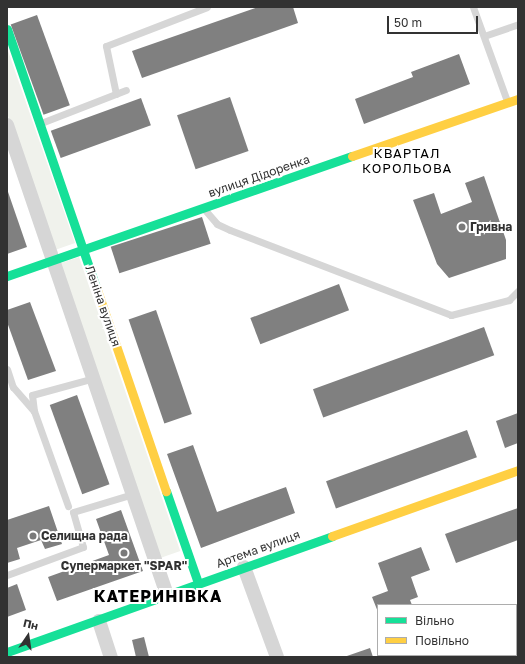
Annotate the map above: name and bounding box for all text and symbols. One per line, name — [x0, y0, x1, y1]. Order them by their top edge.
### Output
scale bar — [389, 8, 480, 34]
text: 50 m — [394, 15, 422, 30]
district label: КВАРТАЛ КОРОЛЬОВА — [362, 146, 452, 177]
street label: вулиця Дідоренка — [206, 152, 312, 200]
place label: Гривна — [470, 220, 512, 234]
marker: Гривна — [457, 222, 467, 232]
street label: Леніна вулиця — [82, 264, 124, 348]
street label: Артема вулиця — [214, 527, 302, 571]
place label: Селищна рада — [41, 529, 128, 543]
marker: Селищна рада — [28, 531, 38, 541]
marker: Супермаркет "SPAR" — [119, 548, 129, 558]
place label: Супермаркет "SPAR" — [61, 559, 187, 573]
district label: КАТЕРИНІВКА — [94, 586, 222, 606]
legend — [377, 604, 517, 656]
text: Вільно — [415, 613, 454, 628]
north arrow — [8, 616, 48, 656]
text: Пн — [22, 616, 40, 632]
text: Повільно — [415, 633, 469, 648]

